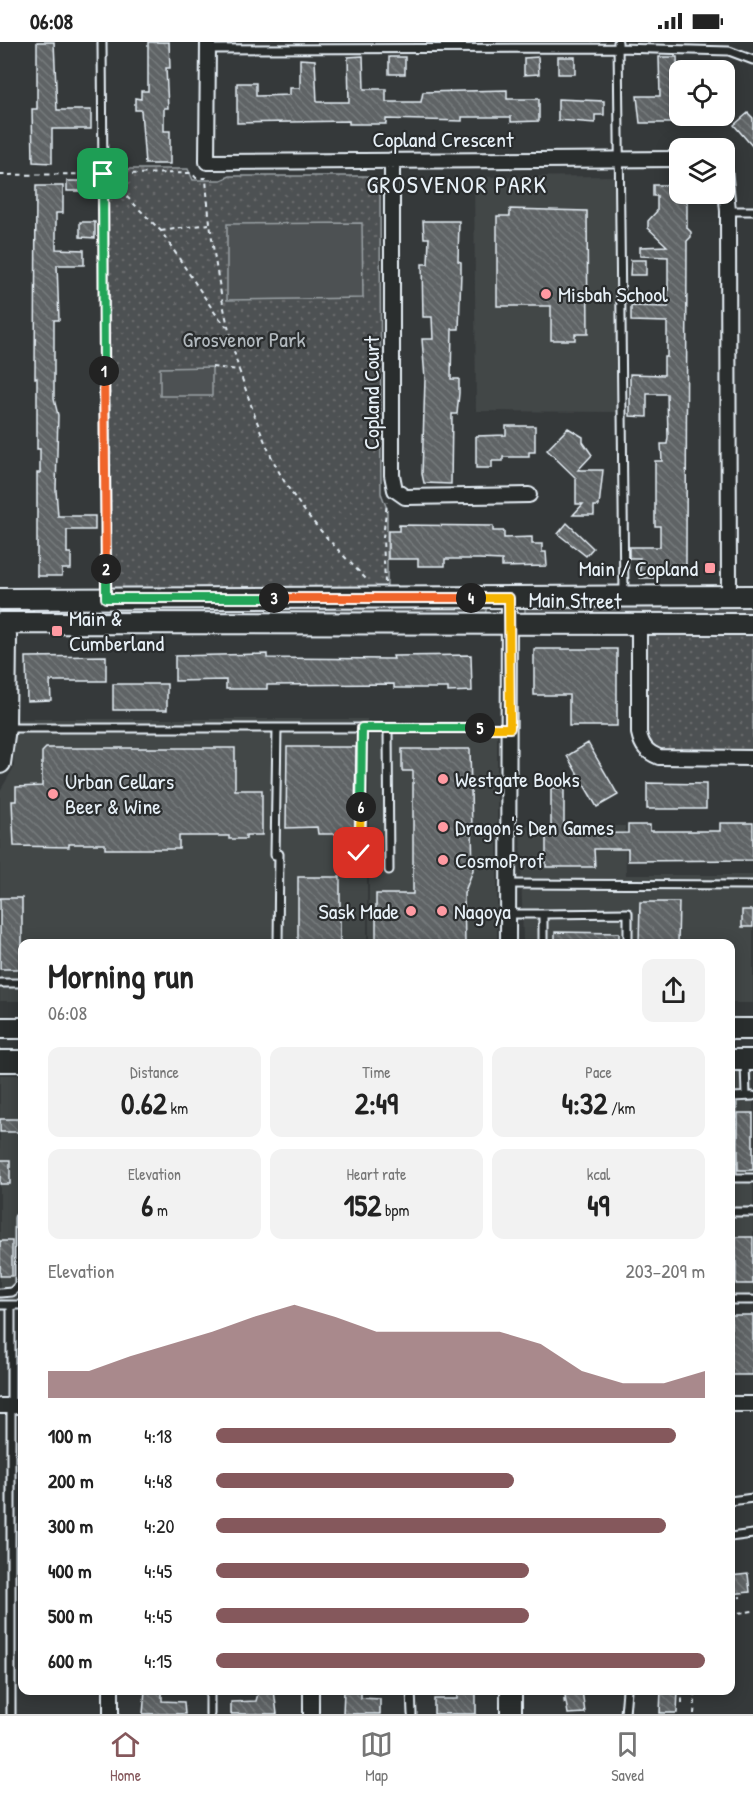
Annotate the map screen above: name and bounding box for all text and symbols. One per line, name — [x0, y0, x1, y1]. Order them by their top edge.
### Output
text: 06:08 — [30, 6, 73, 36]
map controls — [669, 60, 735, 204]
button: locate — [669, 60, 735, 126]
street label: Copland Crescent — [373, 124, 514, 154]
button: layers — [669, 138, 735, 204]
pin — [77, 148, 128, 199]
icon: arrive — [86, 157, 119, 190]
district label: GROSVENOR PARK — [366, 168, 548, 200]
place label: Misbah School — [558, 279, 668, 309]
marker: Misbah School — [539, 287, 553, 301]
park label: Grosvenor Park — [182, 324, 306, 354]
street label: Copland Court — [356, 335, 386, 450]
pin: 1 — [89, 356, 119, 386]
text: 1 — [101, 360, 107, 382]
place label: Main / Copland — [579, 553, 698, 583]
pin: 2 — [91, 554, 121, 584]
text: 2 — [102, 558, 110, 580]
marker: Main / Copland — [703, 561, 717, 575]
pin: 3 — [259, 583, 289, 613]
pin: 4 — [456, 583, 486, 613]
street label: Main Street — [528, 584, 622, 616]
text: 3 — [270, 587, 278, 609]
text: 4 — [468, 587, 474, 609]
place label: Main & Cumberland — [69, 603, 165, 658]
marker: Main & Cumberland — [50, 624, 64, 638]
pin: 5 — [465, 713, 495, 743]
text: 5 — [477, 717, 483, 739]
place label: Westgate Books — [455, 764, 580, 794]
place label: Urban Cellars Beer & Wine — [65, 766, 174, 821]
marker: Westgate Books — [436, 772, 450, 786]
marker: Urban Cellars Beer & Wine — [46, 787, 60, 801]
pin: 6 — [346, 792, 376, 822]
text: 6 — [358, 796, 364, 818]
place label: Dragon's Den Games — [455, 812, 614, 842]
marker: Dragon's Den Games — [436, 820, 450, 834]
pin — [333, 827, 384, 878]
icon: check — [342, 836, 375, 869]
place label: CosmoProf — [455, 845, 544, 875]
marker: CosmoProf — [436, 853, 450, 867]
place label: Sask Made — [319, 896, 399, 926]
place label: Nagoya — [454, 896, 511, 926]
marker: Sask Made — [404, 904, 418, 918]
marker: Nagoya — [435, 904, 449, 918]
text: Morning run — [48, 954, 194, 998]
button: share — [642, 959, 705, 1022]
text: 06:08 — [48, 999, 87, 1026]
text: Distance — [130, 1061, 179, 1083]
text: Time — [362, 1061, 391, 1083]
text: Pace — [585, 1061, 612, 1083]
text: 0.62 — [121, 1083, 167, 1123]
text: 2:49 — [355, 1083, 398, 1123]
text: 4:32 — [562, 1083, 607, 1123]
text: km — [167, 1097, 188, 1119]
text: /km — [607, 1097, 635, 1119]
text: Elevation — [128, 1163, 181, 1185]
text: Heart rate — [347, 1163, 406, 1185]
text: kcal — [587, 1163, 610, 1185]
text: 6 — [141, 1185, 153, 1225]
text: 152 — [344, 1185, 381, 1225]
text: 49 — [587, 1185, 610, 1225]
text: m — [153, 1199, 168, 1221]
text: bpm — [381, 1199, 409, 1221]
text: Elevation — [48, 1257, 114, 1284]
text: 203–209 m — [625, 1257, 705, 1284]
text: 100 m — [48, 1422, 91, 1449]
text: 4:18 — [144, 1422, 172, 1449]
text: 200 m — [48, 1467, 93, 1494]
text: 4:48 — [144, 1467, 172, 1494]
text: 300 m — [48, 1512, 93, 1539]
text: 4:20 — [144, 1512, 174, 1539]
text: 400 m — [48, 1557, 92, 1584]
text: 4:45 — [144, 1557, 172, 1584]
text: 500 m — [48, 1602, 93, 1629]
text: 4:45 — [144, 1602, 172, 1629]
text: 600 m — [48, 1647, 92, 1674]
text: 4:15 — [144, 1647, 172, 1674]
tab: Home — [109, 1728, 142, 1786]
tab: Map — [360, 1728, 393, 1786]
tab: Saved — [611, 1728, 644, 1786]

